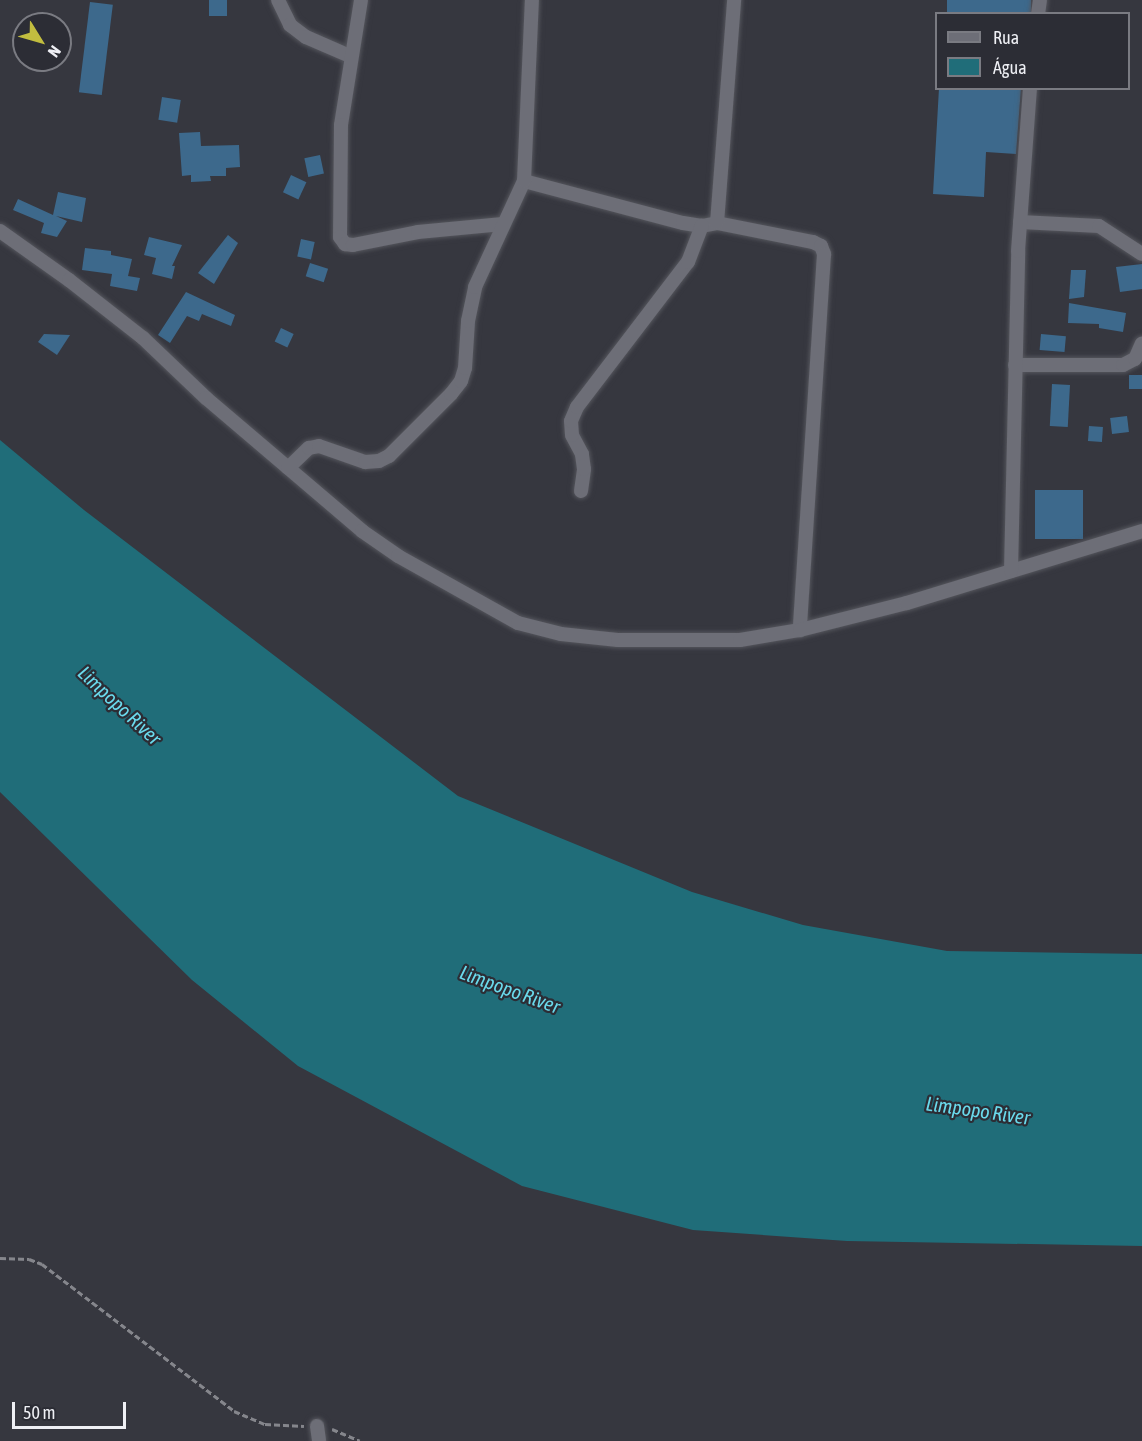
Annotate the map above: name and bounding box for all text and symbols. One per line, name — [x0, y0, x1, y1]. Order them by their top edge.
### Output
north arrow — [12, 12, 72, 72]
legend — [935, 12, 1130, 90]
text: Rua — [993, 27, 1019, 48]
text: N — [45, 42, 65, 61]
text: Água — [993, 57, 1027, 78]
water label: Limpopo River — [73, 660, 167, 750]
water label: Limpopo River — [457, 960, 563, 1018]
water label: Limpopo River — [924, 1091, 1032, 1129]
scale bar — [15, 1390, 129, 1428]
text: 50 m — [23, 1402, 55, 1423]

